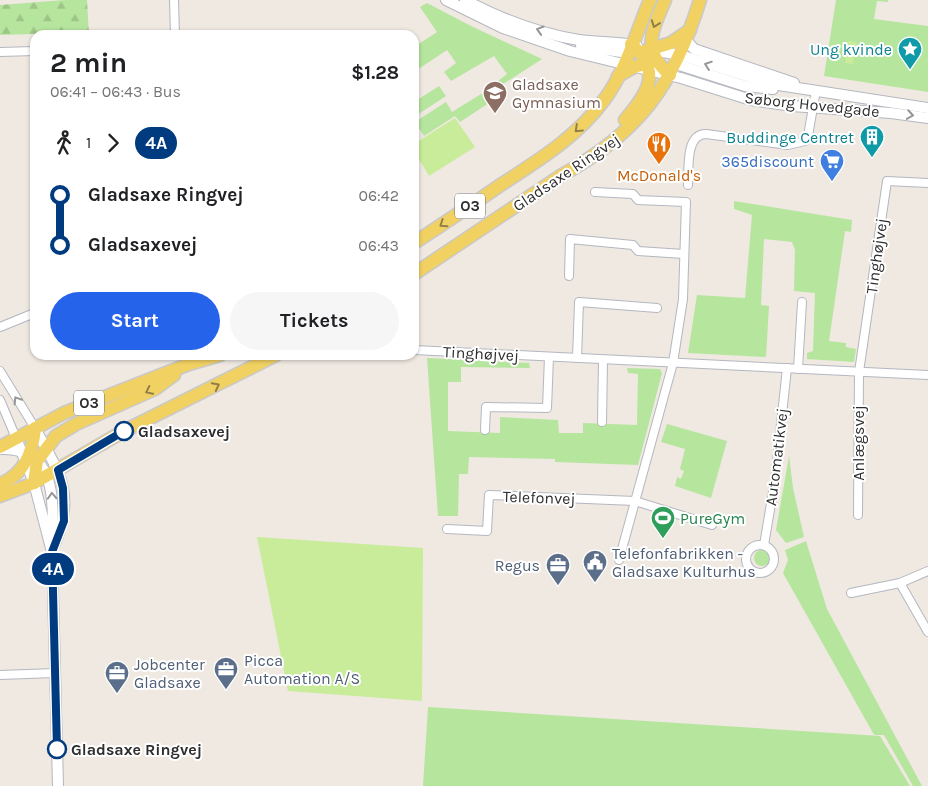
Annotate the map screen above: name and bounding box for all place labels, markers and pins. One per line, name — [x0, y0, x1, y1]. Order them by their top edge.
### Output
place icon: Ung kvinde — [897, 36, 923, 70]
place label: Ung kvinde — [810, 40, 892, 59]
place label: Gladsaxe Gymnasium — [512, 75, 601, 112]
school or university icon: Gladsaxe Gymnasium — [482, 80, 508, 114]
building icon: Buddinge Centret — [859, 124, 885, 158]
place label: Buddinge Centret — [726, 128, 854, 147]
restaurant icon: McDonald's — [646, 131, 672, 165]
supermarket icon: 365discount — [819, 148, 845, 182]
place label: 365discount — [721, 152, 814, 171]
place label: McDonald's — [617, 166, 701, 185]
marker: Gladsaxevej — [114, 421, 134, 441]
place label: Gladsaxevej — [138, 422, 230, 441]
sports icon: PureGym — [650, 505, 676, 539]
place label: PureGym — [680, 509, 745, 528]
place label: Telefonfabrikken - Gladsaxe Kulturhus — [612, 544, 756, 581]
public building icon: Telefonfabrikken - Gladsaxe Kulturhus — [582, 549, 608, 583]
office icon: Regus — [545, 552, 571, 586]
place label: Regus — [495, 556, 540, 575]
place label: Picca Automation A/S — [244, 651, 360, 688]
place label: Jobcenter Gladsaxe — [134, 655, 205, 692]
office icon: Picca Automation A/S — [213, 656, 239, 690]
office icon: Jobcenter Gladsaxe — [104, 660, 130, 694]
marker: Gladsaxe Ringvej — [47, 739, 67, 759]
place label: Gladsaxe Ringvej — [71, 740, 202, 759]

